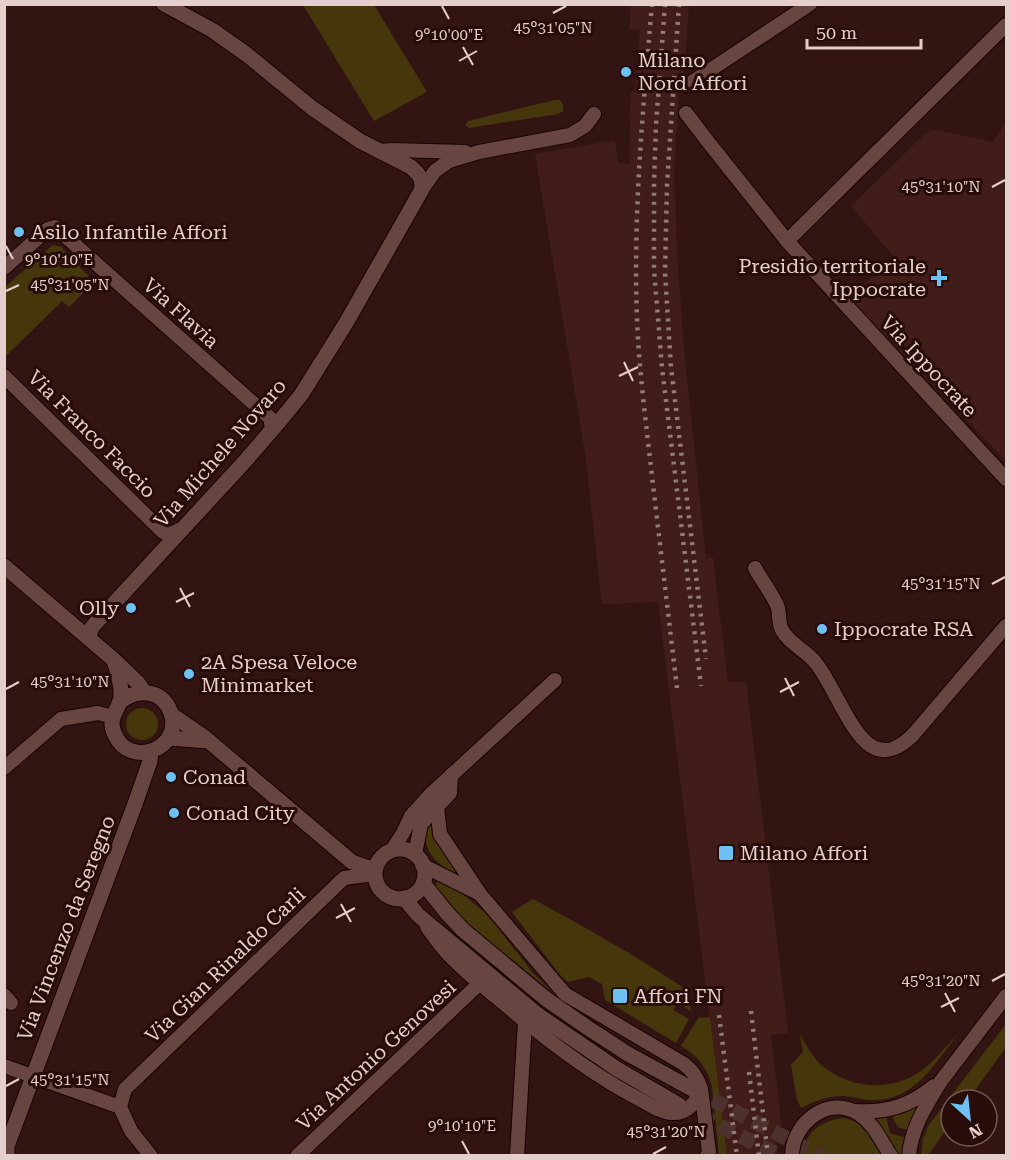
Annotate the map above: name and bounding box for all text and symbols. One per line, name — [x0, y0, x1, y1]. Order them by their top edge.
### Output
scale bar — [807, 12, 921, 50]
text: 45°31'05"N — [513, 19, 593, 37]
text: 50 m — [816, 22, 857, 43]
text: 9°10'00"E — [415, 26, 483, 44]
place label: Milano Nord Affori — [638, 48, 747, 95]
marker: Milano Nord Affori — [619, 65, 633, 79]
text: 45°31'10"N — [901, 178, 981, 196]
place label: Asilo Infantile Affori — [31, 220, 228, 244]
marker: Asilo Infantile Affori — [12, 225, 26, 239]
text: 9°10'10"E — [25, 251, 93, 269]
place label: Presidio territoriale Ippocrate — [738, 254, 926, 301]
marker: Presidio territoriale Ippocrate — [930, 269, 948, 287]
street label: Via Flavia — [138, 273, 224, 353]
text: 45°31'05"N — [30, 276, 110, 294]
street label: Via Ippocrate — [876, 310, 982, 422]
street label: Via Franco Faccio — [23, 365, 161, 503]
street label: Via Michele Novaro — [149, 374, 291, 532]
text: 45°31'15"N — [901, 575, 981, 593]
place label: Olly — [79, 596, 119, 620]
marker: Olly — [124, 601, 138, 615]
place label: Ippocrate RSA — [834, 617, 973, 641]
marker: Ippocrate RSA — [815, 622, 829, 636]
place label: 2A Spesa Veloce Minimarket — [201, 650, 357, 697]
marker: 2A Spesa Veloce Minimarket — [182, 667, 196, 681]
text: 45°31'10"N — [30, 673, 110, 691]
place label: Conad — [183, 765, 246, 789]
marker: Conad — [164, 770, 178, 784]
place label: Conad City — [186, 801, 295, 825]
marker: Conad City — [167, 806, 181, 820]
street label: Via Vincenzo da Seregno — [12, 812, 120, 1044]
place label: Milano Affori — [740, 841, 868, 865]
marker: Milano Affori — [717, 844, 735, 862]
street label: Via Gian Rinaldo Carli — [140, 882, 310, 1048]
text: 45°31'20"N — [901, 972, 981, 990]
street label: Via Antonio Genovesi — [291, 975, 461, 1135]
place label: Affori FN — [634, 984, 722, 1008]
marker: Affori FN — [611, 987, 629, 1005]
text: 45°31'15"N — [30, 1071, 110, 1089]
north arrow — [939, 1088, 999, 1148]
text: 9°10'10"E — [428, 1117, 496, 1135]
text: N — [966, 1120, 985, 1142]
text: 45°31'20"N — [626, 1123, 706, 1141]

